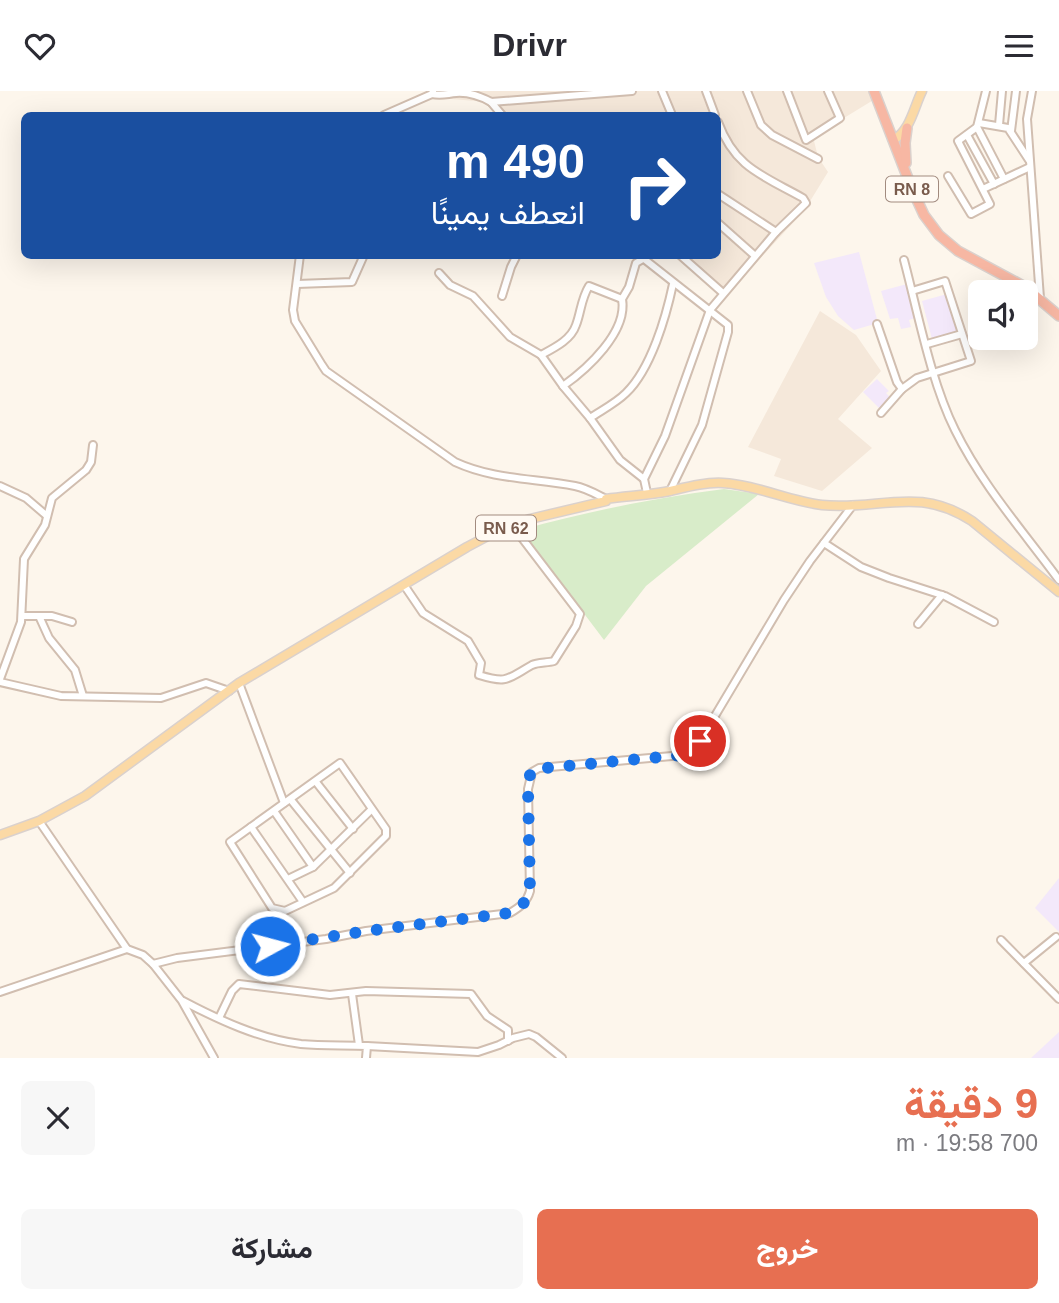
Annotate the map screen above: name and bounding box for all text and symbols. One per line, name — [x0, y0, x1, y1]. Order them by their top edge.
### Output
icon: heart — [21, 27, 59, 65]
text: Drivr — [492, 27, 567, 63]
icon: menu — [1000, 27, 1038, 65]
text: 490 m — [446, 134, 585, 188]
icon: right — [609, 140, 700, 231]
road number: RN 8 — [886, 177, 938, 201]
text: انعطف يمينًا — [431, 195, 585, 231]
map controls — [968, 280, 1038, 350]
button: sound — [968, 280, 1038, 350]
road number: RN 62 — [476, 515, 536, 541]
pin — [670, 711, 730, 771]
icon: arrive — [681, 722, 719, 760]
position arrow — [233, 909, 307, 983]
text: 9 دقيقة — [904, 1080, 1038, 1127]
button: close — [21, 1081, 95, 1155]
text: 700 m · 19:58 — [896, 1130, 1038, 1156]
button: مشاركة — [21, 1209, 523, 1289]
button: خروج — [537, 1209, 1038, 1289]

